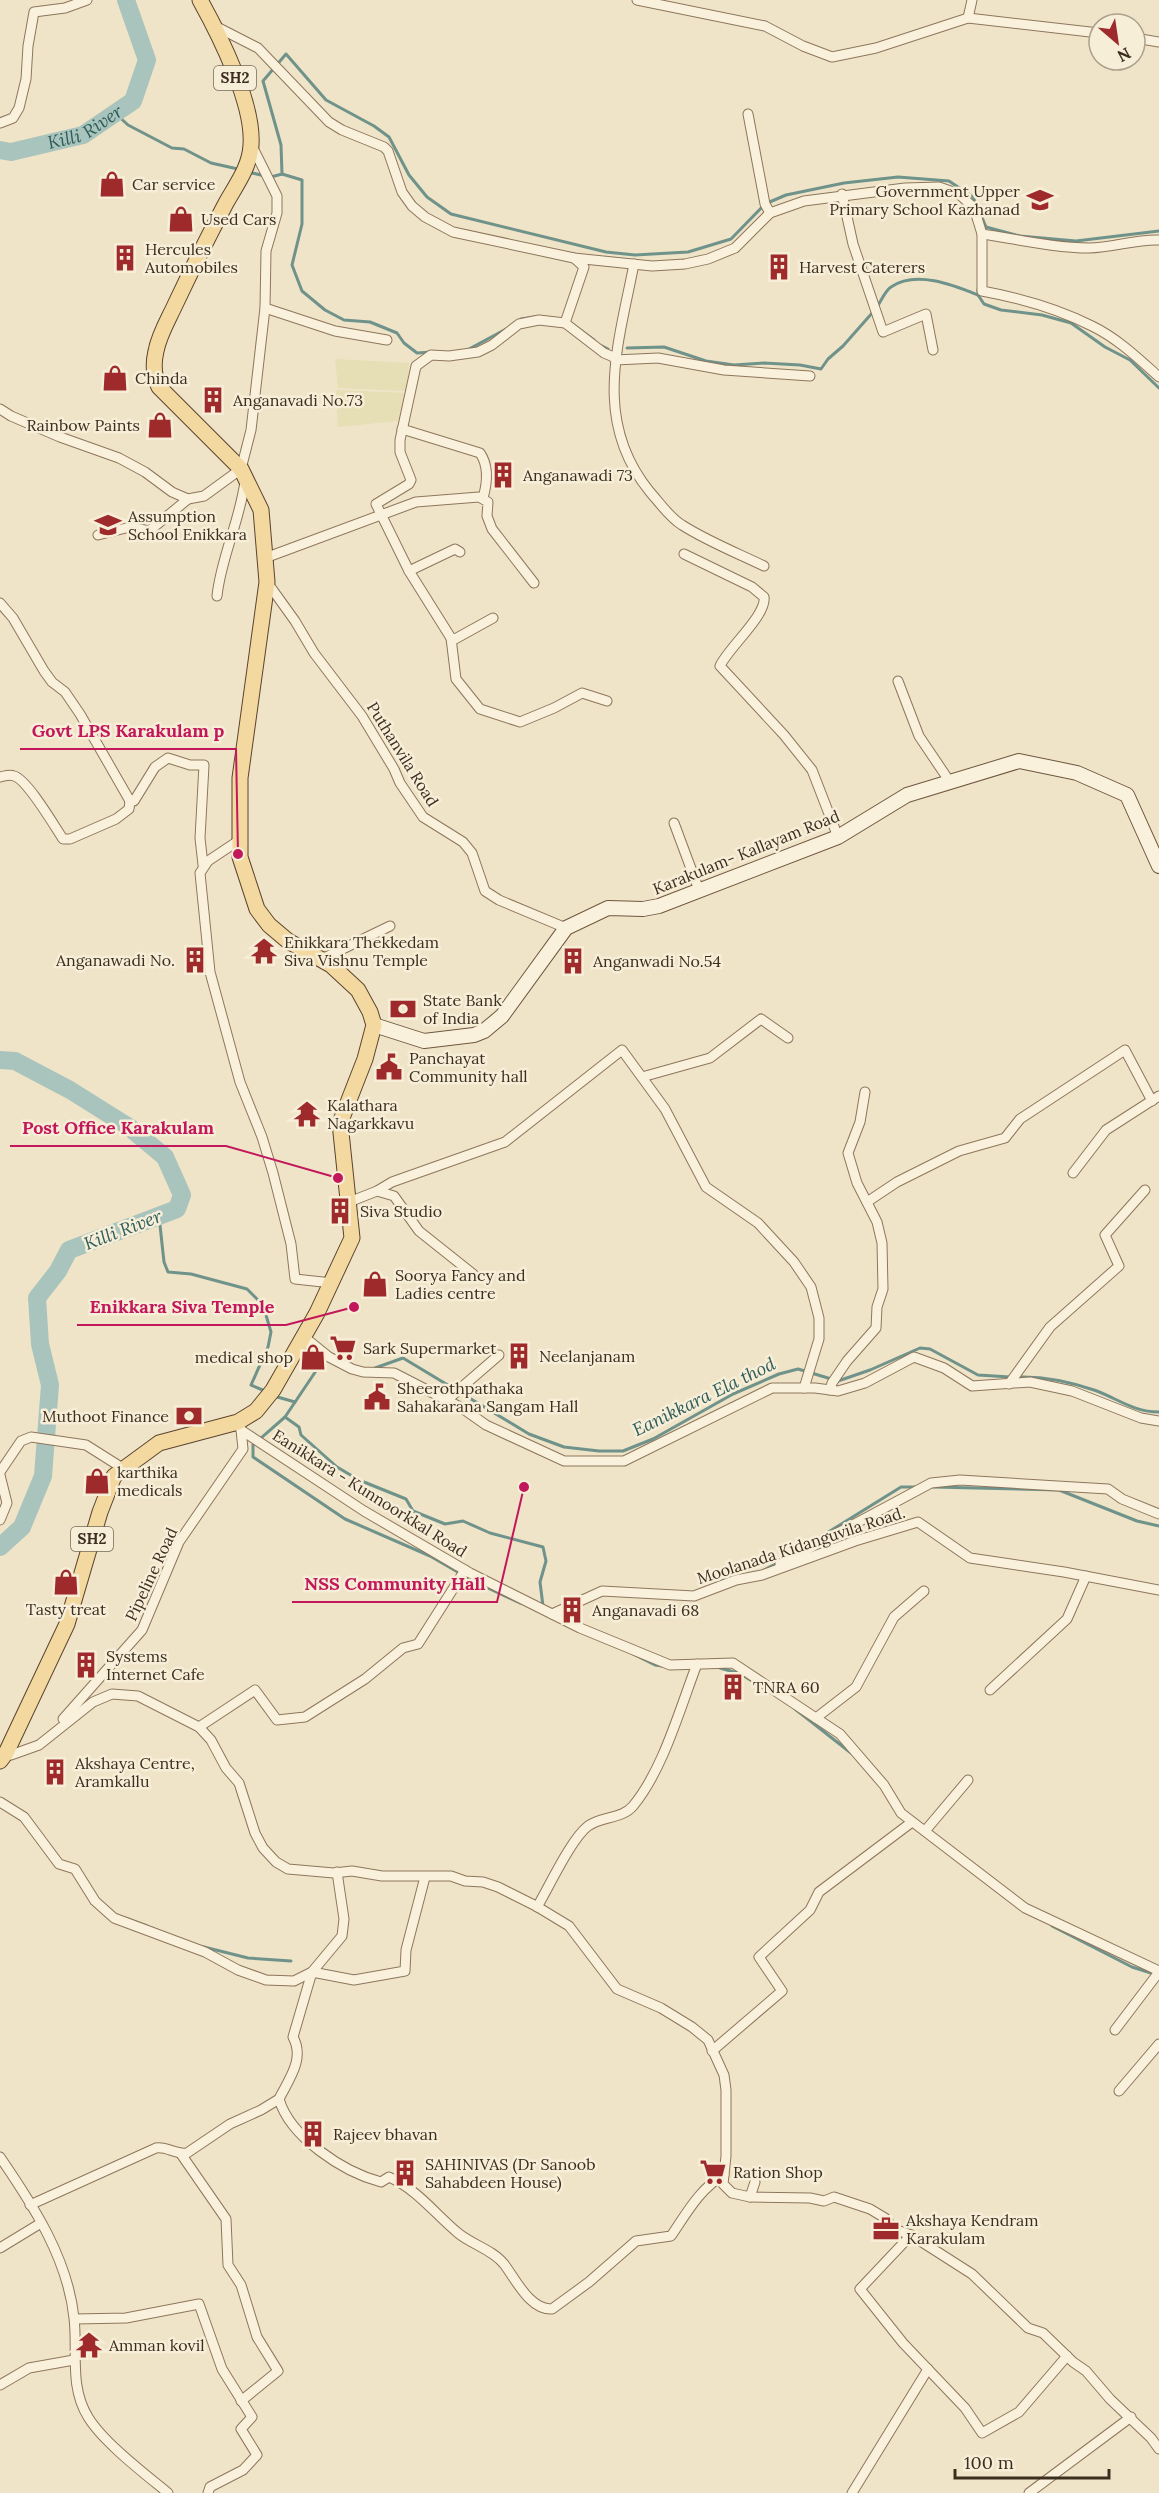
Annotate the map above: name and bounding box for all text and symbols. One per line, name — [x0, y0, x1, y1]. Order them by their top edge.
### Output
north arrow — [1087, 12, 1147, 72]
text: N — [1114, 43, 1135, 67]
road number: SH2 — [214, 66, 256, 90]
water label: Killi River — [45, 99, 128, 154]
shop icon: Car service — [97, 169, 127, 199]
place label: Car service — [132, 174, 216, 194]
place label: Government Upper Primary School Kazhanad — [829, 181, 1020, 219]
school or university icon: Government Upper Primary School Kazhanad — [1025, 185, 1055, 215]
shop icon: Used Cars — [166, 204, 196, 234]
place label: Used Cars — [201, 209, 276, 229]
place label: Hercules Automobiles — [144, 239, 238, 277]
building icon: Hercules Automobiles — [110, 243, 140, 273]
building icon: Harvest Caterers — [764, 252, 794, 282]
place label: Harvest Caterers — [799, 257, 925, 277]
shop icon: Chinda — [100, 363, 130, 393]
place label: Chinda — [135, 368, 188, 388]
building icon: Anganavadi No.73 — [198, 385, 228, 415]
place label: Anganavadi No.73 — [232, 390, 363, 410]
shop icon: Rainbow Paints — [145, 410, 175, 440]
place label: Rainbow Paints — [26, 415, 140, 435]
building icon: Anganawadi 73 — [488, 460, 518, 490]
place label: Anganawadi 73 — [522, 465, 633, 485]
place label: Assumption School Enikkara — [127, 506, 247, 544]
school or university icon: Assumption School Enikkara — [93, 510, 123, 540]
street label: Puthanvila Road — [363, 698, 443, 810]
callout: Govt LPS Karakulam p — [20, 713, 236, 749]
text: Govt LPS Karakulam p — [32, 719, 224, 742]
street label: Karakulam- Kallayam Road — [650, 805, 843, 899]
place label: Enikkara Thekkedam Siva Vishnu Temple — [284, 932, 439, 970]
temple icon: Enikkara Thekkedam Siva Vishnu Temple — [249, 936, 279, 966]
building icon: Anganawadi No. — [180, 945, 210, 975]
building icon: Anganwadi No.54 — [558, 946, 588, 976]
place label: Anganawadi No. — [55, 950, 175, 970]
place label: Anganwadi No.54 — [592, 951, 722, 971]
place label: State Bank of India — [423, 990, 502, 1028]
bank icon: State Bank of India — [388, 994, 418, 1024]
place label: Panchayat Community hall — [409, 1048, 528, 1086]
public building icon: Panchayat Community hall — [374, 1052, 404, 1082]
place label: Kalathara Nagarkkavu — [327, 1095, 415, 1133]
temple icon: Kalathara Nagarkkavu — [292, 1099, 322, 1129]
callout: Post Office Karakulam — [10, 1110, 226, 1146]
text: Post Office Karakulam — [22, 1116, 214, 1139]
building icon: Siva Studio — [325, 1196, 355, 1226]
place label: Siva Studio — [360, 1201, 442, 1221]
water label: Killi River — [81, 1204, 166, 1255]
place label: Soorya Fancy and Ladies centre — [395, 1265, 526, 1303]
shop icon: Soorya Fancy and Ladies centre — [360, 1269, 390, 1299]
callout: Enikkara Siva Temple — [77, 1289, 286, 1325]
text: Enikkara Siva Temple — [89, 1295, 275, 1318]
supermarket icon: Sark Supermarket — [328, 1333, 358, 1363]
place label: Sark Supermarket — [363, 1338, 497, 1358]
building icon: Neelanjanam — [504, 1341, 534, 1371]
shop icon: medical shop — [298, 1342, 328, 1372]
place label: Neelanjanam — [539, 1346, 635, 1366]
place label: medical shop — [195, 1347, 293, 1367]
water label: Eanikkara Ela thod — [629, 1352, 779, 1441]
place label: Sheerothpathaka Sahakarana Sangam Hall — [397, 1378, 578, 1416]
public building icon: Sheerothpathaka Sahakarana Sangam Hall — [362, 1382, 392, 1412]
bank icon: Muthoot Finance — [174, 1401, 204, 1431]
place label: Muthoot Finance — [42, 1406, 169, 1426]
street label: Eanikkara - Kunnoorkkal Road — [269, 1425, 471, 1561]
place label: karthika medicals — [117, 1462, 182, 1500]
shop icon: karthika medicals — [82, 1466, 112, 1496]
street label: Moolanada Kidanguvila Road. — [694, 1502, 908, 1588]
street label: Pipeline Road — [121, 1524, 182, 1624]
road number: SH2 — [71, 1527, 113, 1551]
callout: NSS Community Hall — [292, 1566, 497, 1602]
shop icon: Tasty treat — [51, 1567, 81, 1597]
text: NSS Community Hall — [304, 1572, 486, 1595]
building icon: Anganavadi 68 — [557, 1595, 587, 1625]
place label: Tasty treat — [26, 1599, 107, 1619]
place label: Anganavadi 68 — [591, 1600, 699, 1620]
place label: Systems Internet Cafe — [106, 1646, 205, 1684]
building icon: Systems Internet Cafe — [71, 1650, 101, 1680]
building icon: TNRA 60 — [718, 1672, 748, 1702]
place label: TNRA 60 — [753, 1677, 820, 1697]
place label: Akshaya Centre, Aramkallu — [74, 1753, 195, 1791]
building icon: Akshaya Centre, Aramkallu — [40, 1757, 70, 1787]
building icon: Rajeev bhavan — [298, 2119, 328, 2149]
place label: Rajeev bhavan — [333, 2124, 438, 2144]
place label: SAHINIVAS (Dr Sanoob Sahabdeen House) — [425, 2154, 596, 2193]
supermarket icon: Ration Shop — [698, 2157, 728, 2187]
building icon: SAHINIVAS (Dr Sanoob Sahabdeen House) — [390, 2158, 420, 2188]
place label: Ration Shop — [733, 2162, 823, 2182]
place label: Akshaya Kendram Karakulam — [905, 2210, 1039, 2248]
office icon: Akshaya Kendram Karakulam — [871, 2214, 901, 2244]
temple icon: Amman kovil — [74, 2330, 104, 2360]
place label: Amman kovil — [108, 2335, 205, 2355]
scale bar — [955, 2442, 1110, 2480]
text: 100 m — [964, 2451, 1014, 2474]

